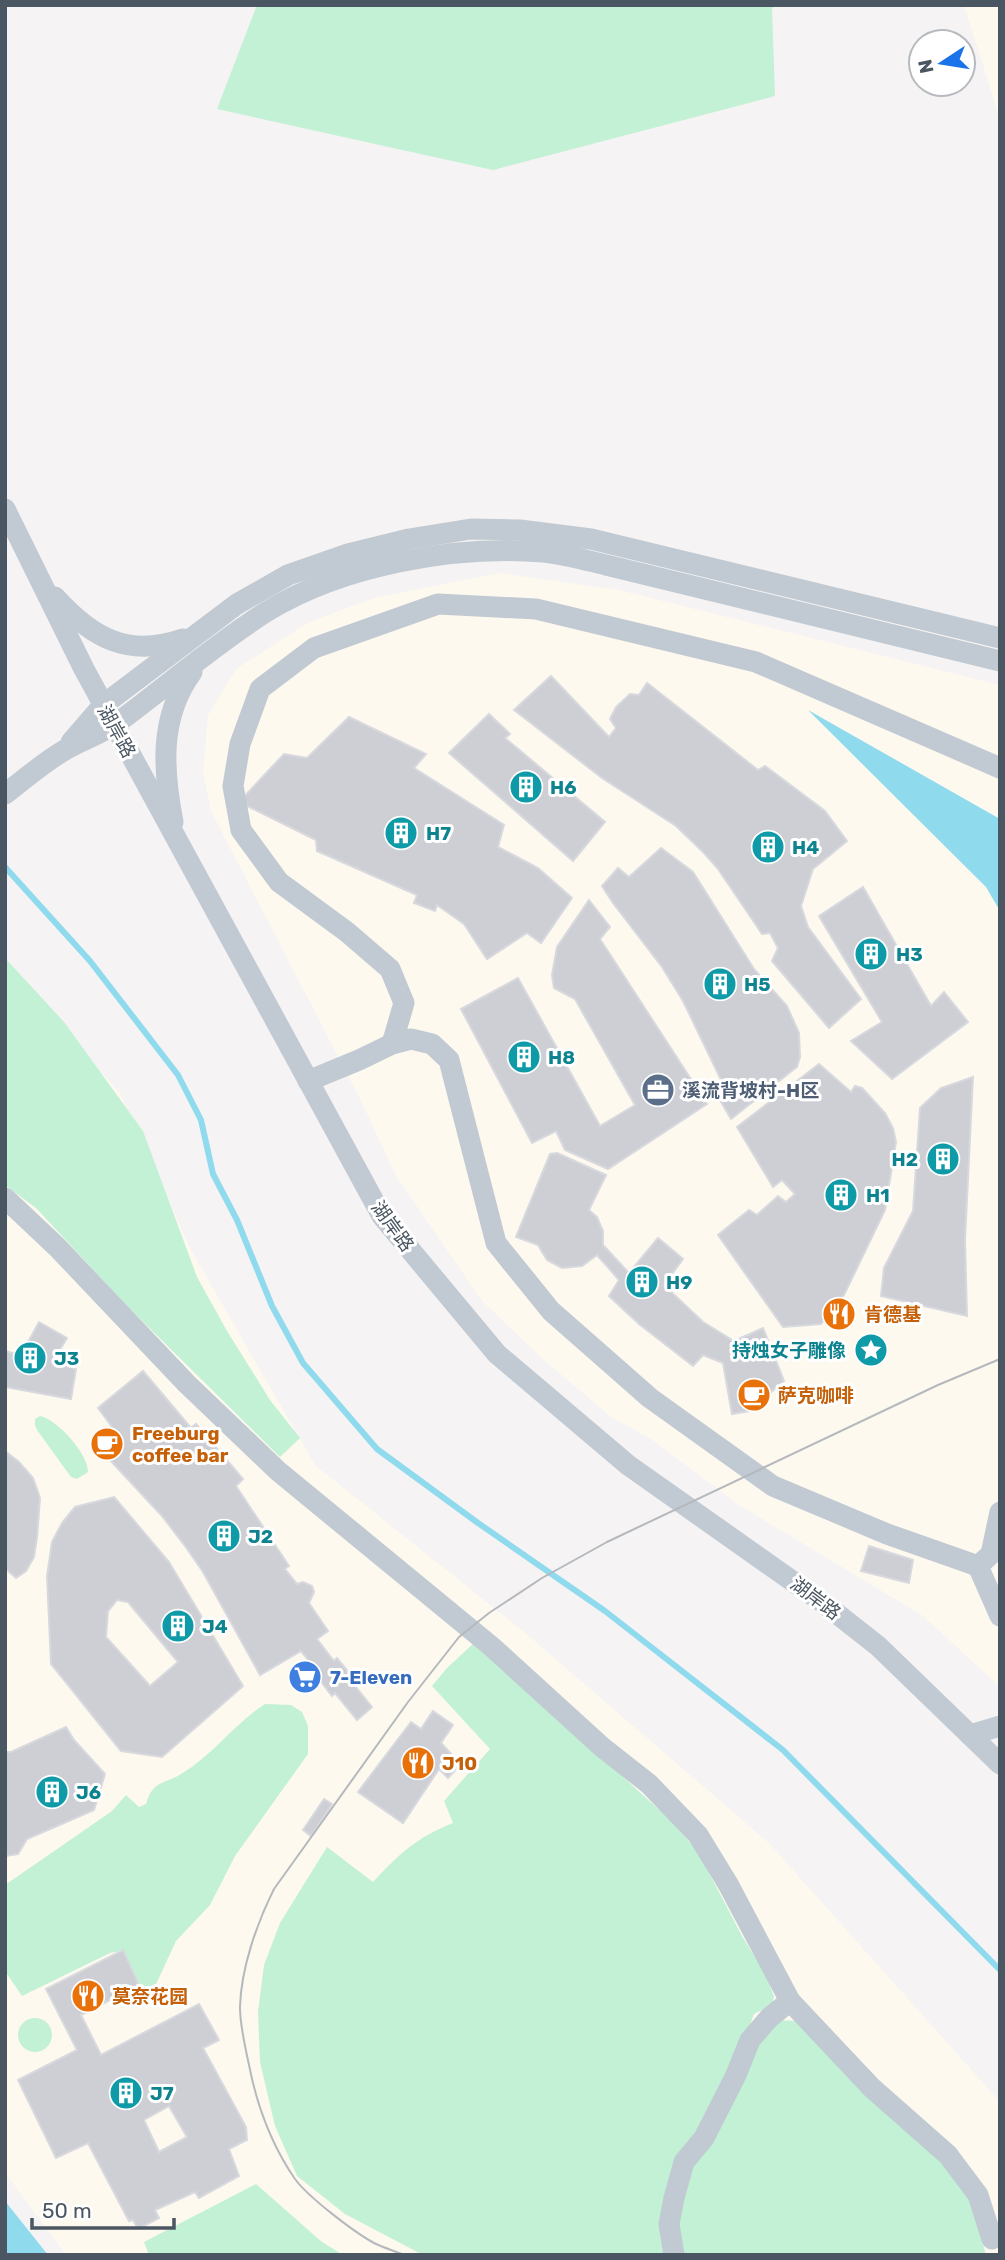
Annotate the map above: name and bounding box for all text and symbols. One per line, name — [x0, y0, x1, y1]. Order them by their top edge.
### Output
north arrow — [907, 28, 977, 98]
text: N — [913, 57, 939, 76]
street label: 湖岸路 — [93, 701, 140, 762]
building icon: H6 — [507, 768, 545, 806]
place label: H6 — [550, 776, 577, 799]
building icon: H7 — [382, 814, 420, 852]
place label: H7 — [426, 822, 451, 845]
building icon: H4 — [749, 828, 787, 866]
place label: H4 — [792, 836, 819, 859]
building icon: H3 — [852, 935, 890, 973]
place label: H3 — [896, 943, 923, 966]
building icon: H5 — [701, 965, 739, 1003]
place label: H5 — [744, 973, 770, 996]
building icon: H8 — [505, 1038, 543, 1076]
place label: H8 — [548, 1046, 575, 1069]
office icon: 溪流背坡村-H区 — [639, 1071, 677, 1109]
place label: 溪流背坡村-H区 — [682, 1079, 819, 1102]
building icon: H2 — [924, 1140, 962, 1178]
place label: H2 — [891, 1148, 918, 1171]
building icon: H1 — [822, 1176, 860, 1214]
place label: H1 — [866, 1184, 890, 1207]
street label: 湖岸路 — [367, 1196, 419, 1256]
building icon: H9 — [623, 1263, 661, 1301]
place label: H9 — [666, 1271, 692, 1294]
restaurant icon: 肯德基 — [820, 1295, 858, 1333]
place label: 肯德基 — [864, 1303, 922, 1326]
place icon: 持烛女子雕像 — [852, 1331, 890, 1369]
building icon: J3 — [11, 1339, 49, 1377]
place label: 持烛女子雕像 — [732, 1339, 846, 1362]
place label: J3 — [54, 1347, 79, 1370]
cafe icon: 萨克咖啡 — [735, 1376, 773, 1414]
place label: 萨克咖啡 — [778, 1384, 854, 1407]
place label: Freeburg coffee bar — [132, 1422, 229, 1467]
cafe icon: Freeburg coffee bar — [88, 1425, 126, 1463]
building icon: J2 — [205, 1517, 243, 1555]
place label: J2 — [248, 1525, 273, 1548]
street label: 湖岸路 — [786, 1572, 845, 1625]
building icon: J4 — [159, 1607, 197, 1645]
place label: J4 — [202, 1615, 228, 1638]
supermarket icon: 7-Eleven — [286, 1658, 324, 1696]
place label: 7-Eleven — [330, 1666, 412, 1689]
restaurant icon: J10 — [399, 1744, 437, 1782]
place label: J10 — [442, 1752, 477, 1775]
building icon: J6 — [33, 1773, 71, 1811]
place label: J6 — [76, 1781, 101, 1804]
restaurant icon: 莫奈花园 — [69, 1977, 107, 2015]
place label: 莫奈花园 — [112, 1985, 188, 2008]
building icon: J7 — [107, 2074, 145, 2112]
place label: J7 — [150, 2082, 174, 2105]
scale bar — [32, 2186, 173, 2230]
text: 50 m — [42, 2198, 92, 2223]

